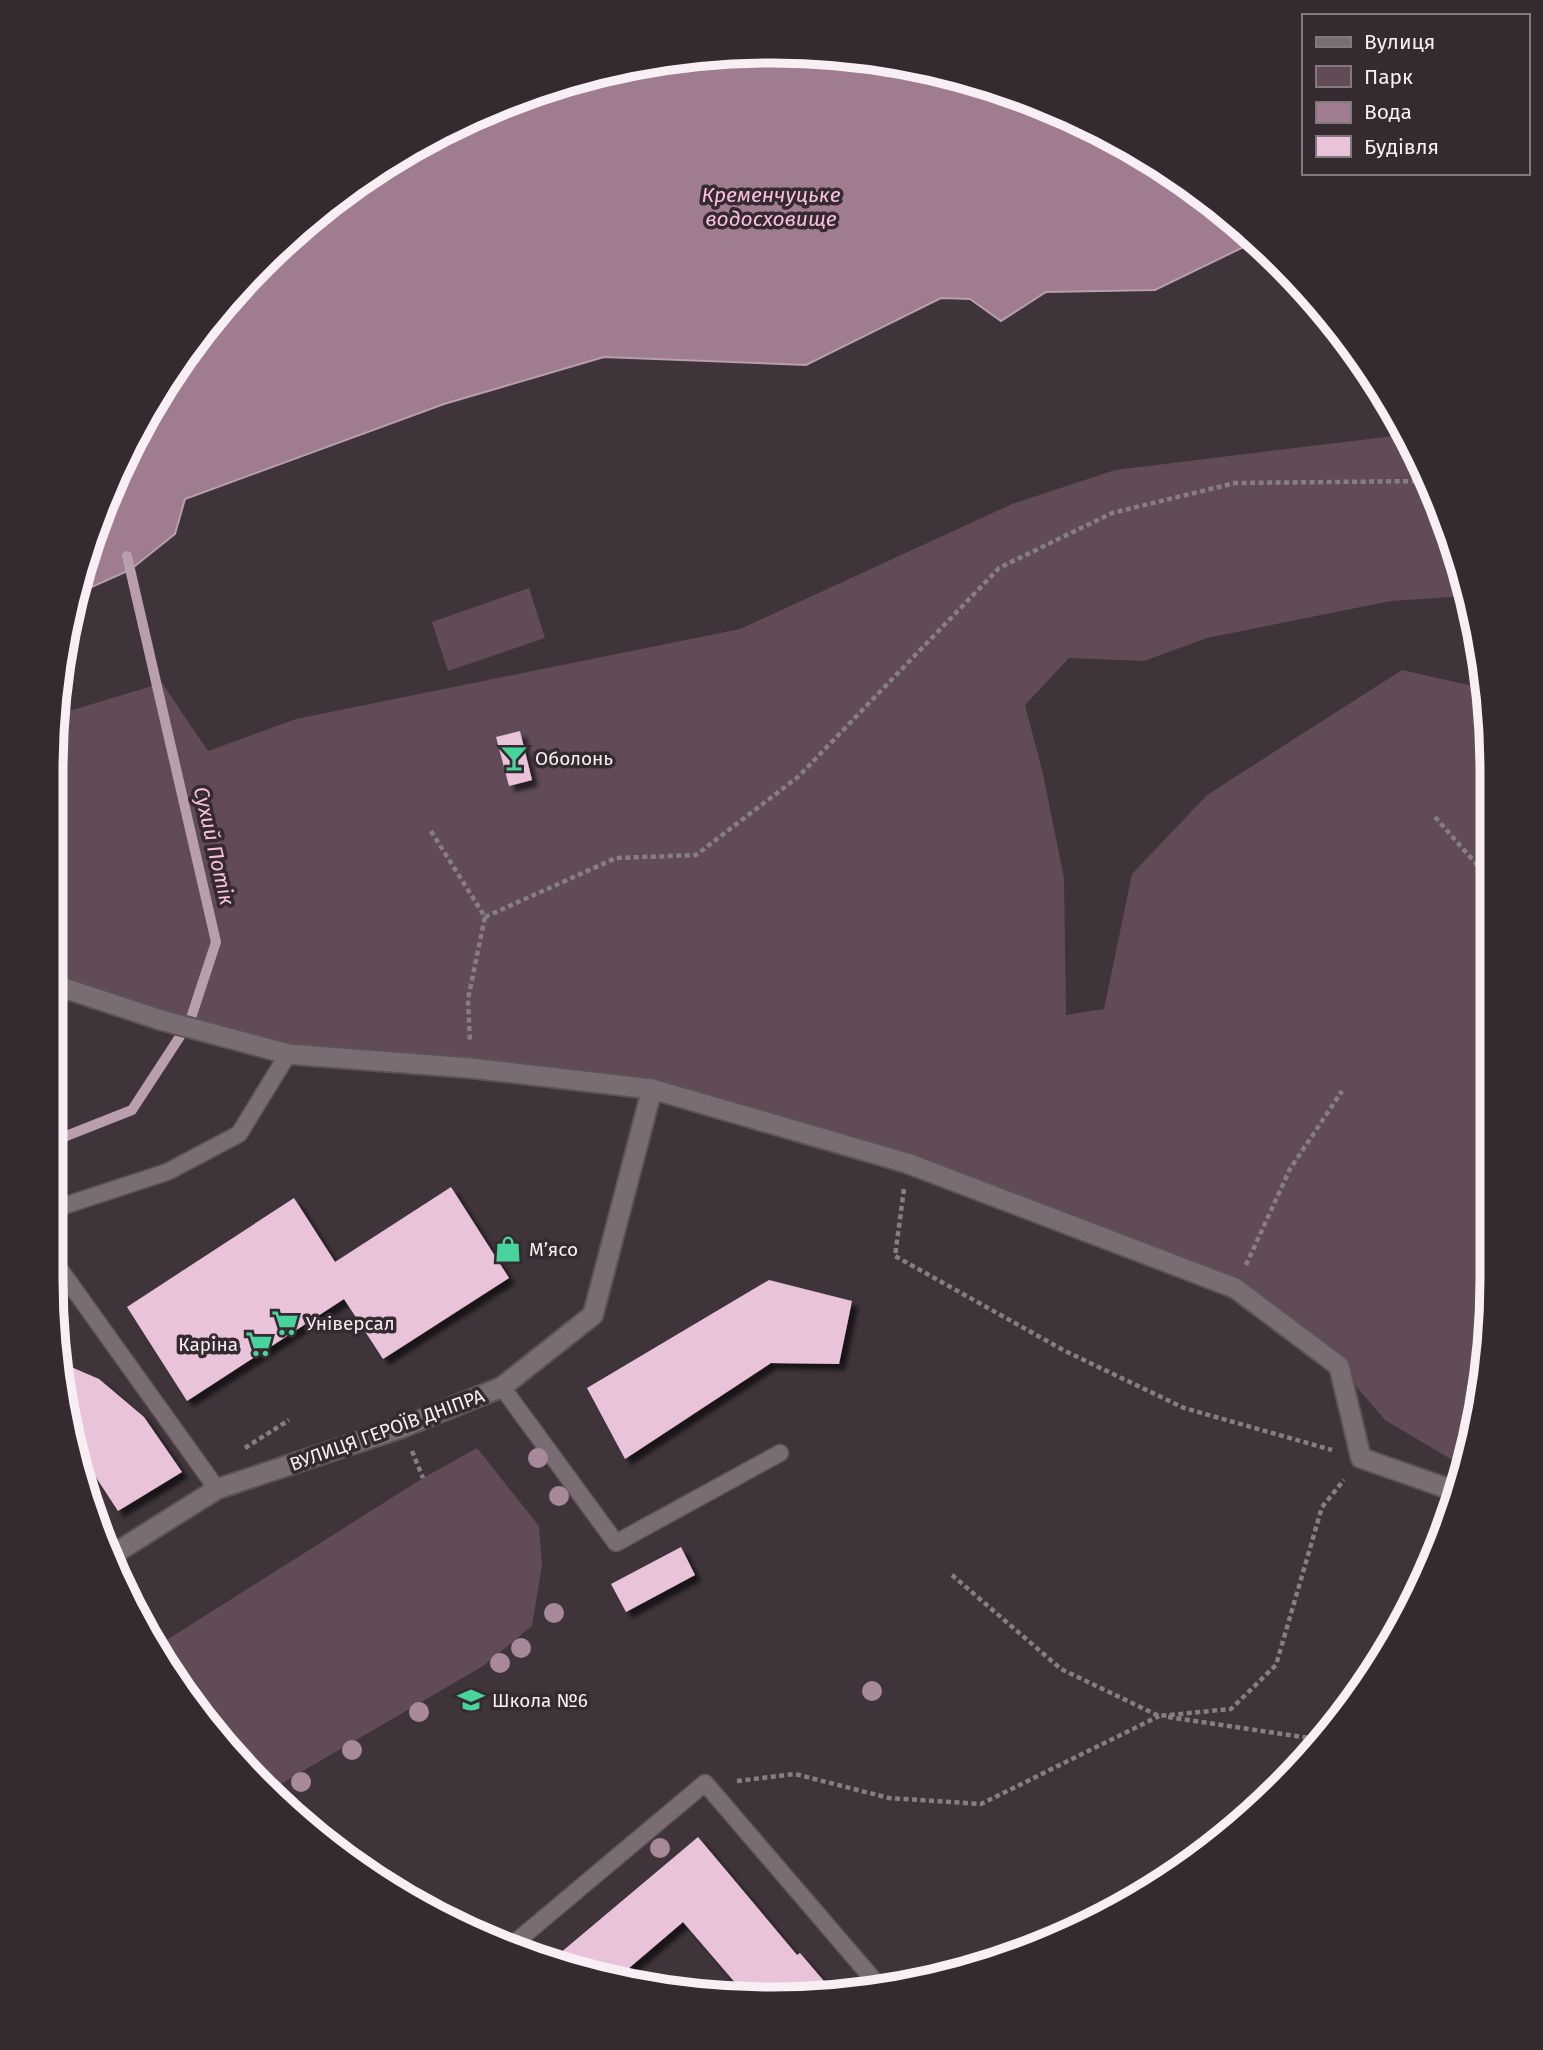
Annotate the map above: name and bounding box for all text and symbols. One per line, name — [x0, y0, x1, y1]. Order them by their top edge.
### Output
legend — [1302, 14, 1529, 175]
text: Вулиця — [1364, 29, 1435, 55]
text: Парк — [1364, 64, 1413, 90]
text: Вода — [1364, 99, 1412, 125]
text: Будівля — [1364, 134, 1439, 160]
water label: Кременчуцьке водосховище — [701, 182, 841, 232]
bar icon: Оболонь — [499, 743, 529, 773]
place label: Оболонь — [535, 747, 613, 770]
water label: Сухий Потік — [188, 784, 240, 908]
shop icon: М’ясо — [493, 1234, 523, 1264]
place label: М’ясо — [529, 1238, 578, 1261]
supermarket icon: Універсал — [270, 1308, 300, 1338]
place label: Універсал — [306, 1312, 395, 1335]
supermarket icon: Каріна — [244, 1329, 274, 1359]
place label: Каріна — [178, 1333, 238, 1356]
street label: ВУЛИЦЯ ГЕРОЇВ ДНІПРА — [286, 1384, 488, 1476]
school or university icon: Школа №6 — [456, 1685, 486, 1715]
place label: Школа №6 — [492, 1689, 588, 1712]

